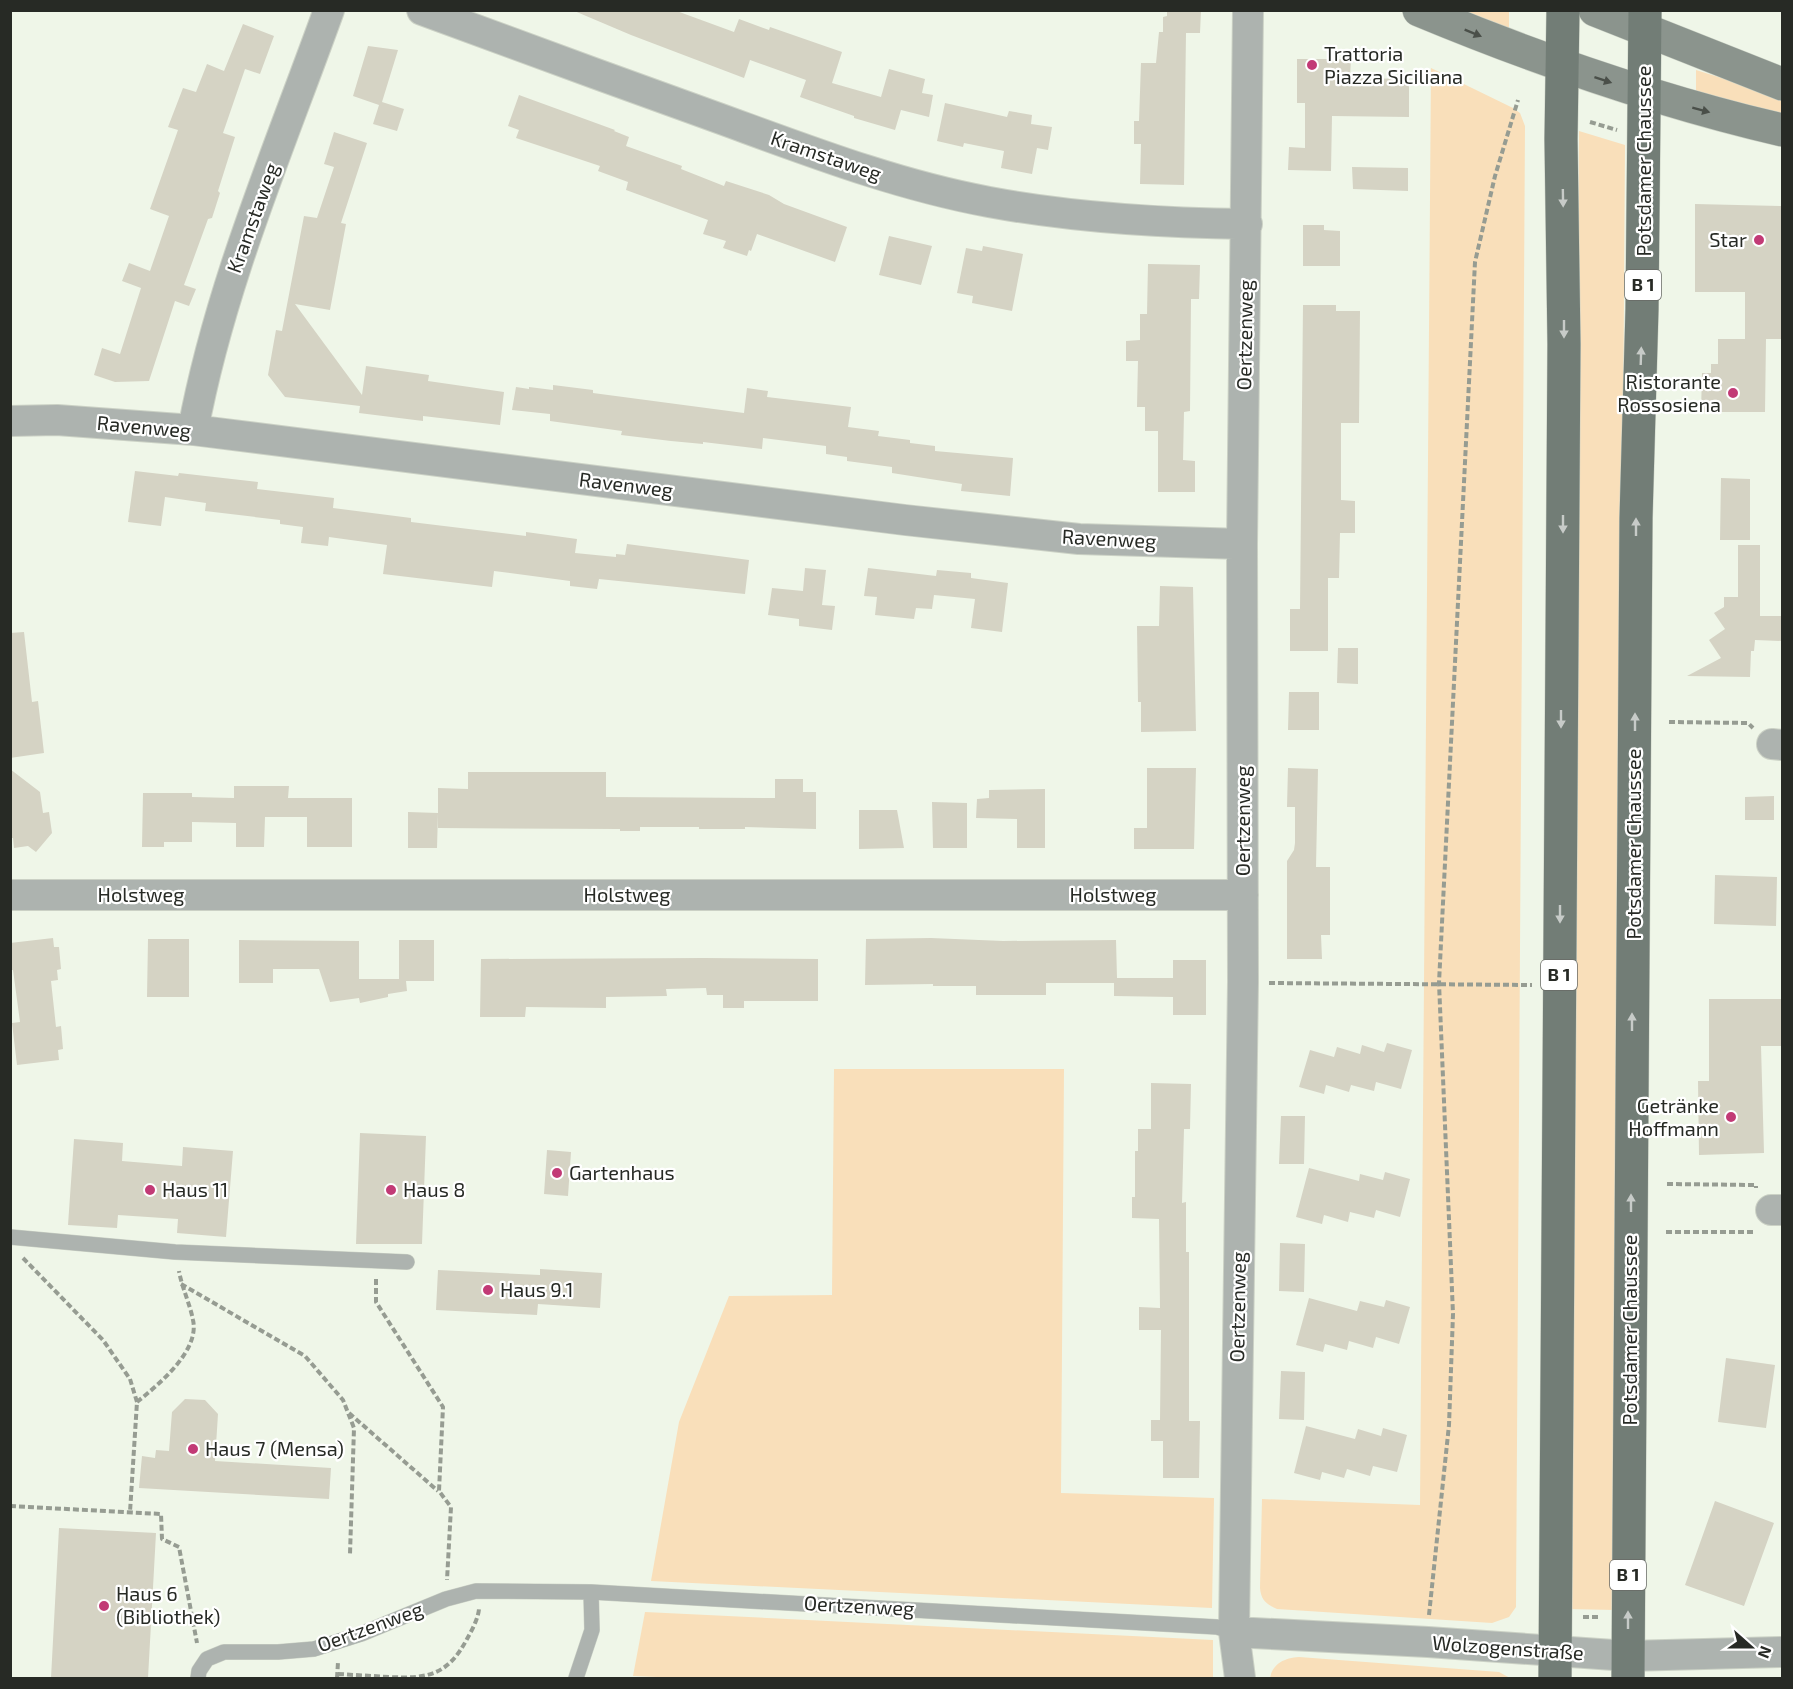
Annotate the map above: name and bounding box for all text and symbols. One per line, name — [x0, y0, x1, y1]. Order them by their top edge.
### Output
one-way arrow — [1464, 29, 1482, 38]
place label: Trattoria Piazza Siciliana — [1324, 41, 1463, 88]
marker: Trattoria Piazza Siciliana — [1305, 58, 1319, 72]
street label: Potsdamer Chaussee — [1631, 66, 1655, 256]
one-way arrow — [1594, 75, 1612, 85]
one-way arrow — [1692, 105, 1710, 115]
street label: Kramstaweg — [768, 125, 885, 185]
street label: Kramstaweg — [221, 159, 283, 276]
one-way arrow — [1558, 188, 1567, 207]
place label: Star — [1709, 227, 1747, 251]
marker: Star — [1752, 233, 1766, 247]
road number: B 1 — [1625, 270, 1661, 300]
street label: Oertzenweg — [1231, 279, 1257, 390]
one-way arrow — [1559, 320, 1569, 339]
one-way arrow — [1636, 346, 1646, 365]
place label: Ristorante Rossosiena — [1617, 369, 1721, 416]
marker: Ristorante Rossosiena — [1726, 386, 1740, 400]
street label: Ravenweg — [96, 410, 192, 442]
street label: Ravenweg — [578, 466, 674, 502]
one-way arrow — [1558, 514, 1568, 533]
one-way arrow — [1631, 518, 1641, 537]
street label: Ravenweg — [1061, 524, 1157, 552]
one-way arrow — [1556, 709, 1566, 728]
one-way arrow — [1630, 713, 1639, 732]
street label: Potsdamer Chaussee — [1621, 749, 1645, 939]
street label: Oertzenweg — [1230, 766, 1254, 876]
street label: Holstweg — [98, 882, 184, 906]
street label: Holstweg — [584, 882, 670, 906]
street label: Holstweg — [1070, 882, 1156, 906]
one-way arrow — [1555, 904, 1565, 923]
road number: B 1 — [1541, 960, 1577, 990]
one-way arrow — [1627, 1013, 1637, 1032]
place label: Getränke Hoffmann — [1628, 1093, 1719, 1140]
marker: Getränke Hoffmann — [1724, 1110, 1738, 1124]
place label: Gartenhaus — [569, 1160, 675, 1184]
marker: Gartenhaus — [550, 1166, 564, 1180]
place label: Haus 11 — [162, 1177, 228, 1201]
place label: Haus 8 — [403, 1177, 466, 1201]
marker: Haus 11 — [143, 1183, 157, 1197]
marker: Haus 8 — [384, 1183, 398, 1197]
one-way arrow — [1626, 1194, 1636, 1213]
street label: Potsdamer Chaussee — [1617, 1235, 1641, 1425]
street label: Oertzenweg — [1224, 1251, 1250, 1362]
place label: Haus 9.1 — [500, 1277, 573, 1301]
marker: Haus 9.1 — [481, 1283, 495, 1297]
place label: Haus 7 (Mensa) — [205, 1436, 344, 1460]
marker: Haus 7 (Mensa) — [186, 1442, 200, 1456]
road number: B 1 — [1610, 1560, 1646, 1590]
place label: Haus 6 (Bibliothek) — [116, 1581, 221, 1628]
street label: Oertzenweg — [803, 1590, 915, 1620]
street label: Oertzenweg — [314, 1596, 426, 1656]
marker: Haus 6 (Bibliothek) — [97, 1599, 111, 1613]
one-way arrow — [1623, 1611, 1633, 1630]
north arrow — [1721, 1617, 1781, 1677]
street label: Wolzogenstraße — [1431, 1630, 1585, 1664]
text: N — [1755, 1644, 1776, 1661]

